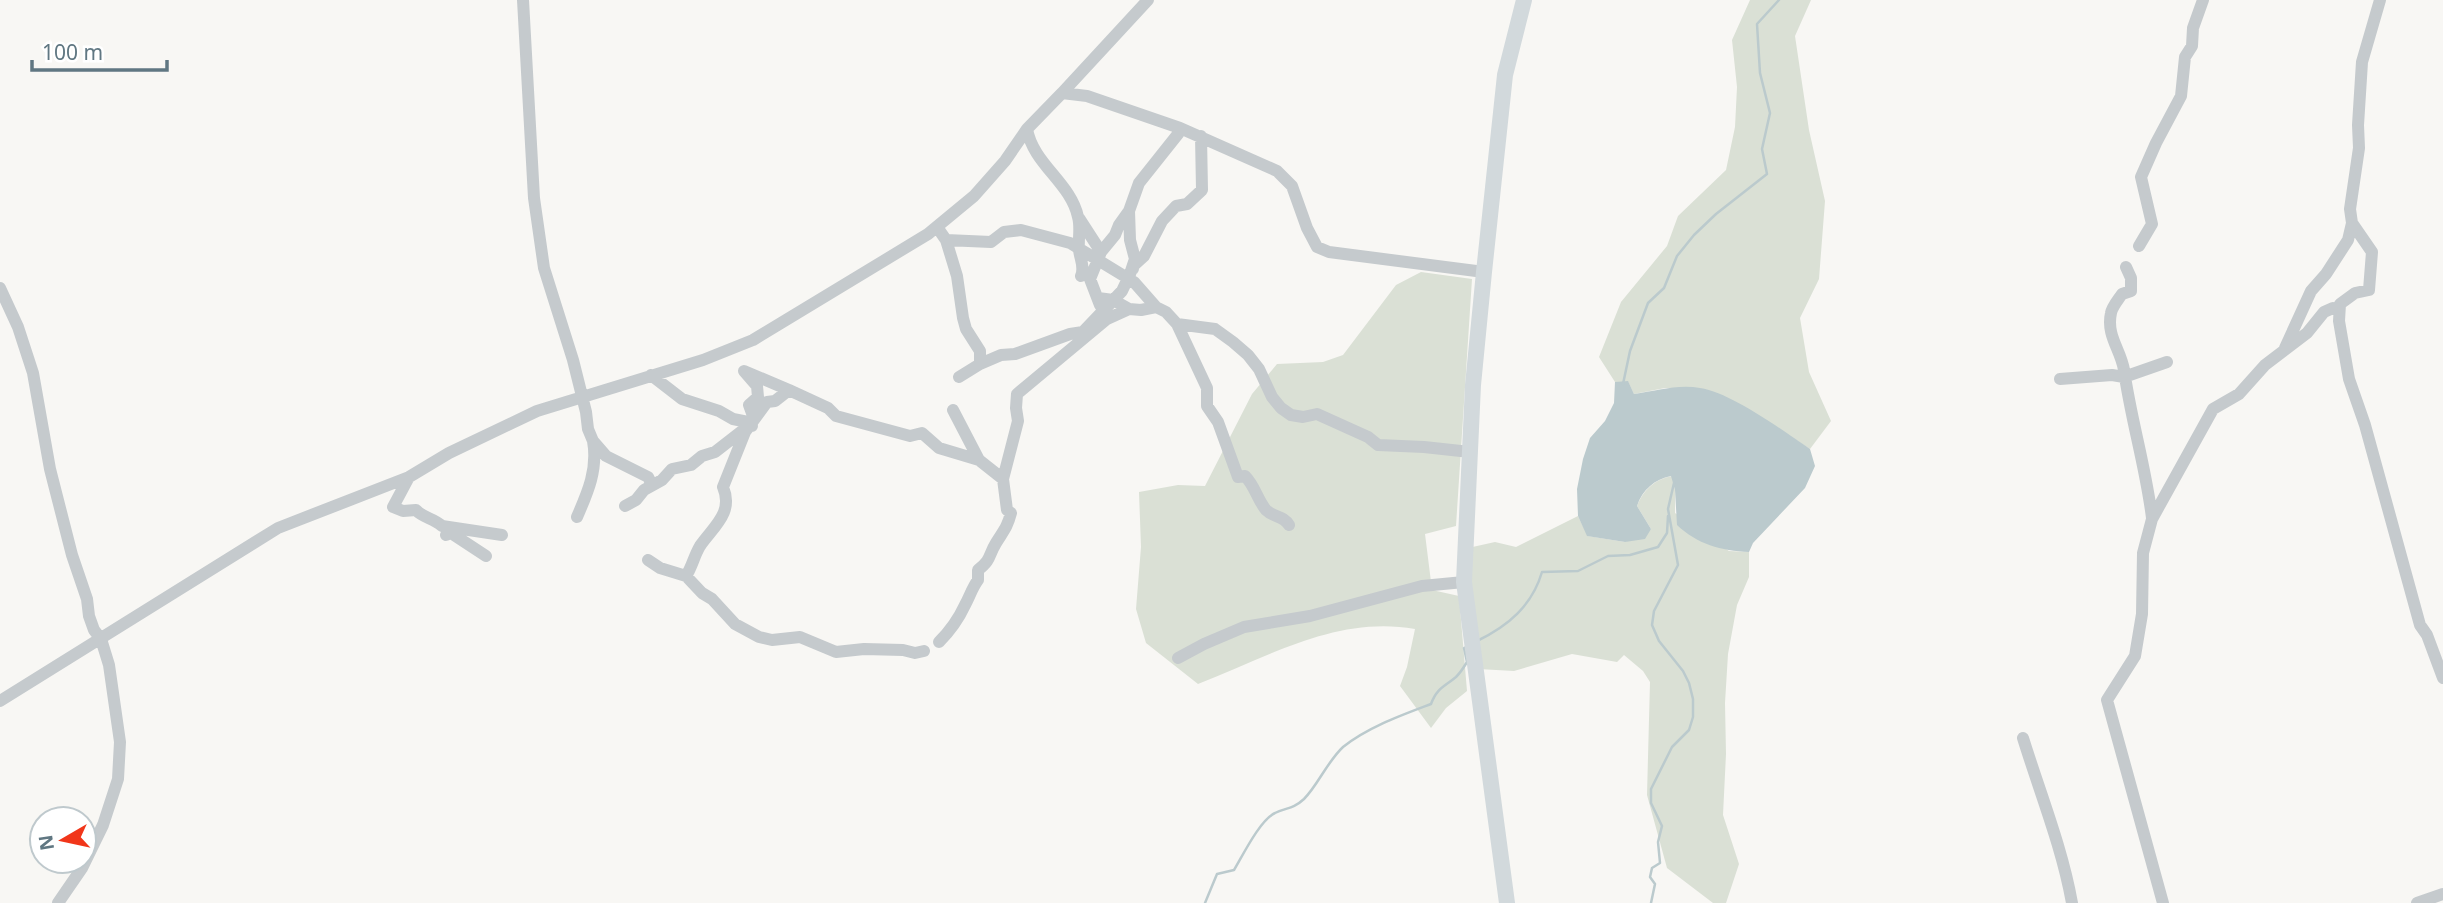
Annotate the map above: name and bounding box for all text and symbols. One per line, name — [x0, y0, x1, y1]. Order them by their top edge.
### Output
scale bar — [32, 28, 166, 72]
text: 100 m — [42, 38, 103, 66]
north arrow — [28, 805, 98, 875]
text: N — [32, 833, 60, 852]

